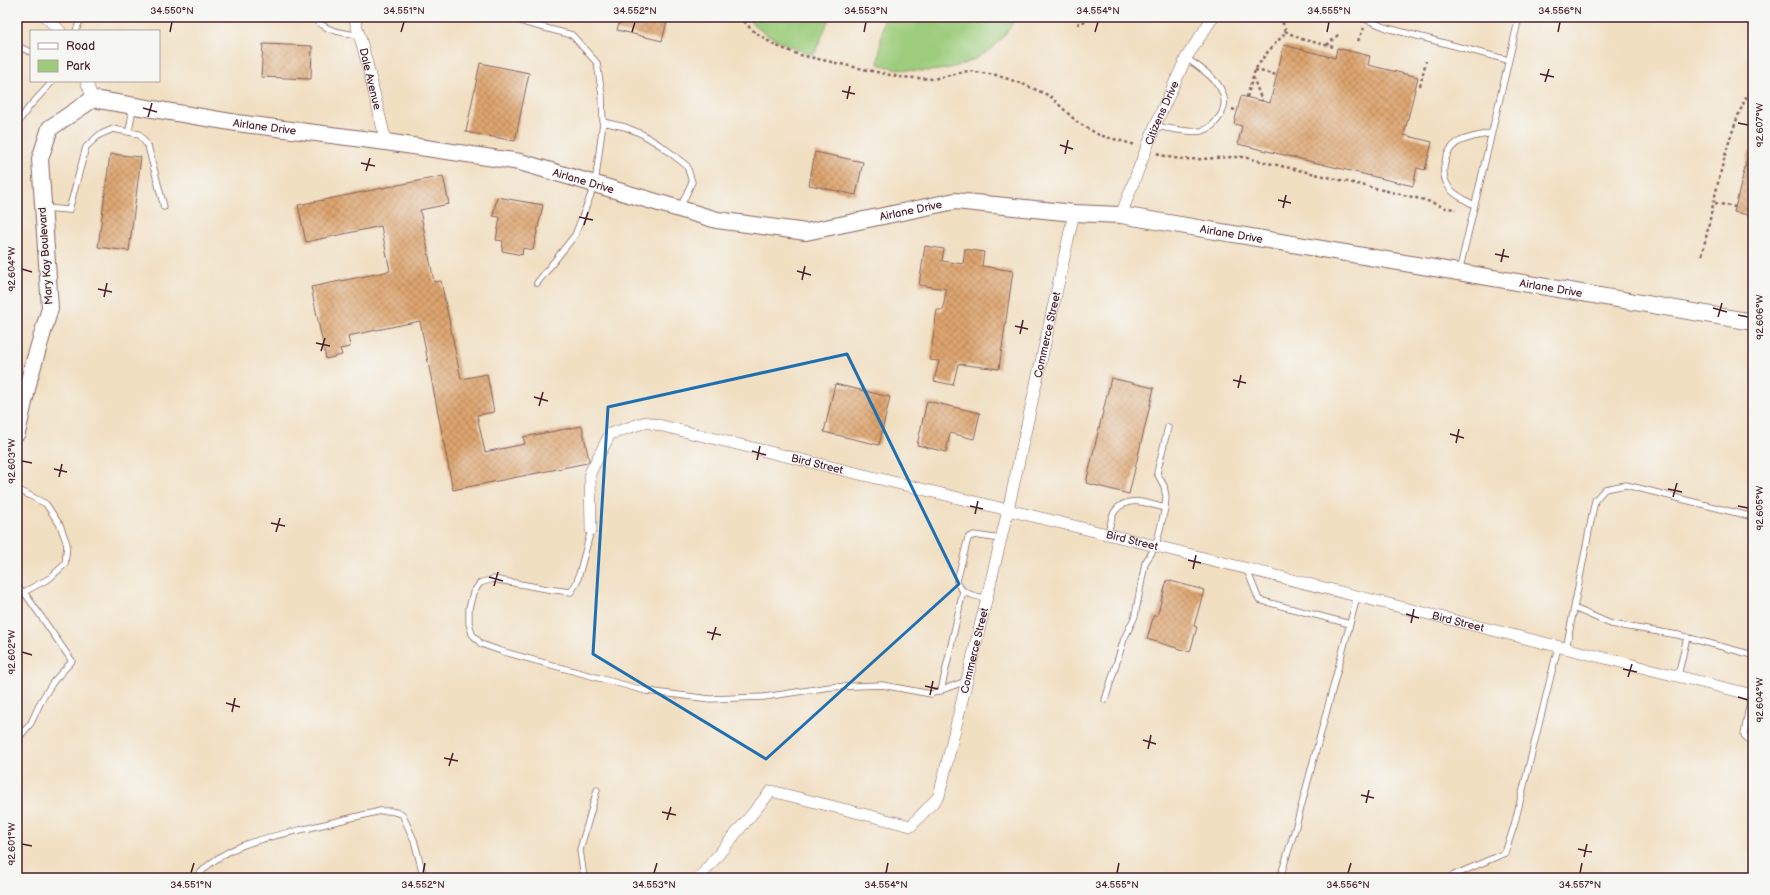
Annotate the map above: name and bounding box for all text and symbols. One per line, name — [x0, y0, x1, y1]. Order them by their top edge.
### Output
text: 34.550°N — [150, 5, 194, 17]
text: 34.551°N — [383, 5, 425, 17]
text: 34.552°N — [613, 5, 657, 17]
text: 34.553°N — [844, 5, 888, 17]
text: 34.554°N — [1076, 5, 1120, 17]
text: 34.555°N — [1307, 5, 1351, 17]
text: 34.556°N — [1538, 5, 1582, 17]
legend — [30, 30, 160, 82]
text: Road — [66, 39, 95, 54]
street label: Dale Avenue — [357, 47, 384, 111]
text: Park — [66, 59, 90, 74]
street label: Citizens Drive — [1142, 78, 1182, 147]
text: 92.607°W — [1754, 103, 1766, 147]
street label: Airlane Drive — [232, 116, 297, 138]
street label: Airlane Drive — [551, 166, 616, 197]
street label: Airlane Drive — [878, 198, 944, 224]
street label: Mary Kay Boulevard — [36, 207, 55, 305]
street label: Airlane Drive — [1199, 223, 1264, 246]
text: 92.604°W — [6, 246, 18, 292]
street label: Airlane Drive — [1519, 277, 1584, 300]
street label: Commerce Street — [1032, 290, 1063, 379]
text: 92.606°W — [1754, 294, 1766, 340]
text: 92.603°W — [6, 438, 18, 484]
street label: Bird Street — [790, 452, 845, 477]
text: 92.605°W — [1754, 486, 1766, 530]
street label: Bird Street — [1105, 528, 1160, 553]
street label: Commerce Street — [958, 606, 991, 695]
street label: Bird Street — [1431, 609, 1486, 635]
text: 92.602°W — [6, 630, 18, 674]
text: 92.604°W — [1754, 677, 1766, 723]
text: 92.601°W — [6, 822, 18, 866]
text: 34.551°N — [170, 879, 212, 891]
text: 34.552°N — [401, 879, 445, 891]
text: 34.553°N — [632, 879, 676, 891]
text: 34.554°N — [864, 879, 908, 891]
text: 34.555°N — [1095, 879, 1139, 891]
text: 34.556°N — [1326, 879, 1370, 891]
text: 34.557°N — [1559, 879, 1601, 891]

